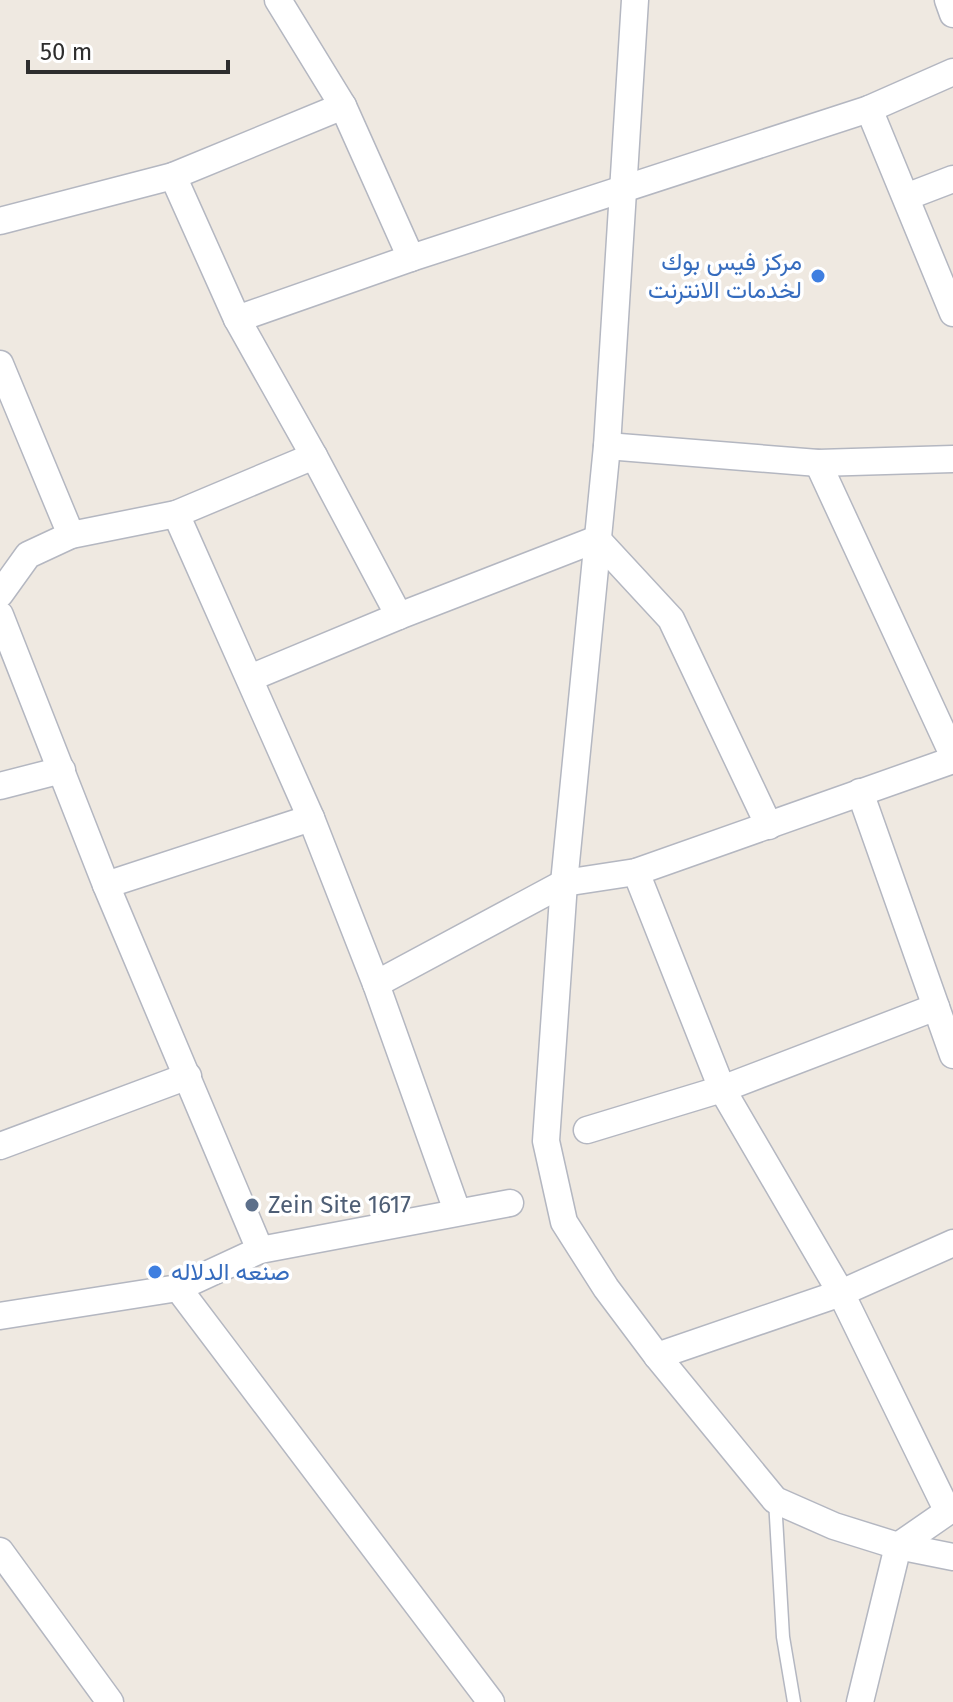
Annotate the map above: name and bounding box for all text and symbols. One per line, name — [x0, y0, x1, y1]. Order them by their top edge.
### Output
scale bar — [28, 24, 228, 74]
text: 50 m — [40, 38, 92, 66]
place label: مركز فيس بوك لخدمات الانترنت — [648, 248, 802, 305]
marker: مركز فيس بوك لخدمات الانترنت — [809, 267, 827, 285]
place label: Zein Site 1617 — [268, 1191, 411, 1219]
marker: Zein Site 1617 — [243, 1196, 261, 1214]
place label: صنعه الدلاله — [171, 1258, 290, 1286]
marker: صنعه الدلاله — [146, 1263, 164, 1281]

